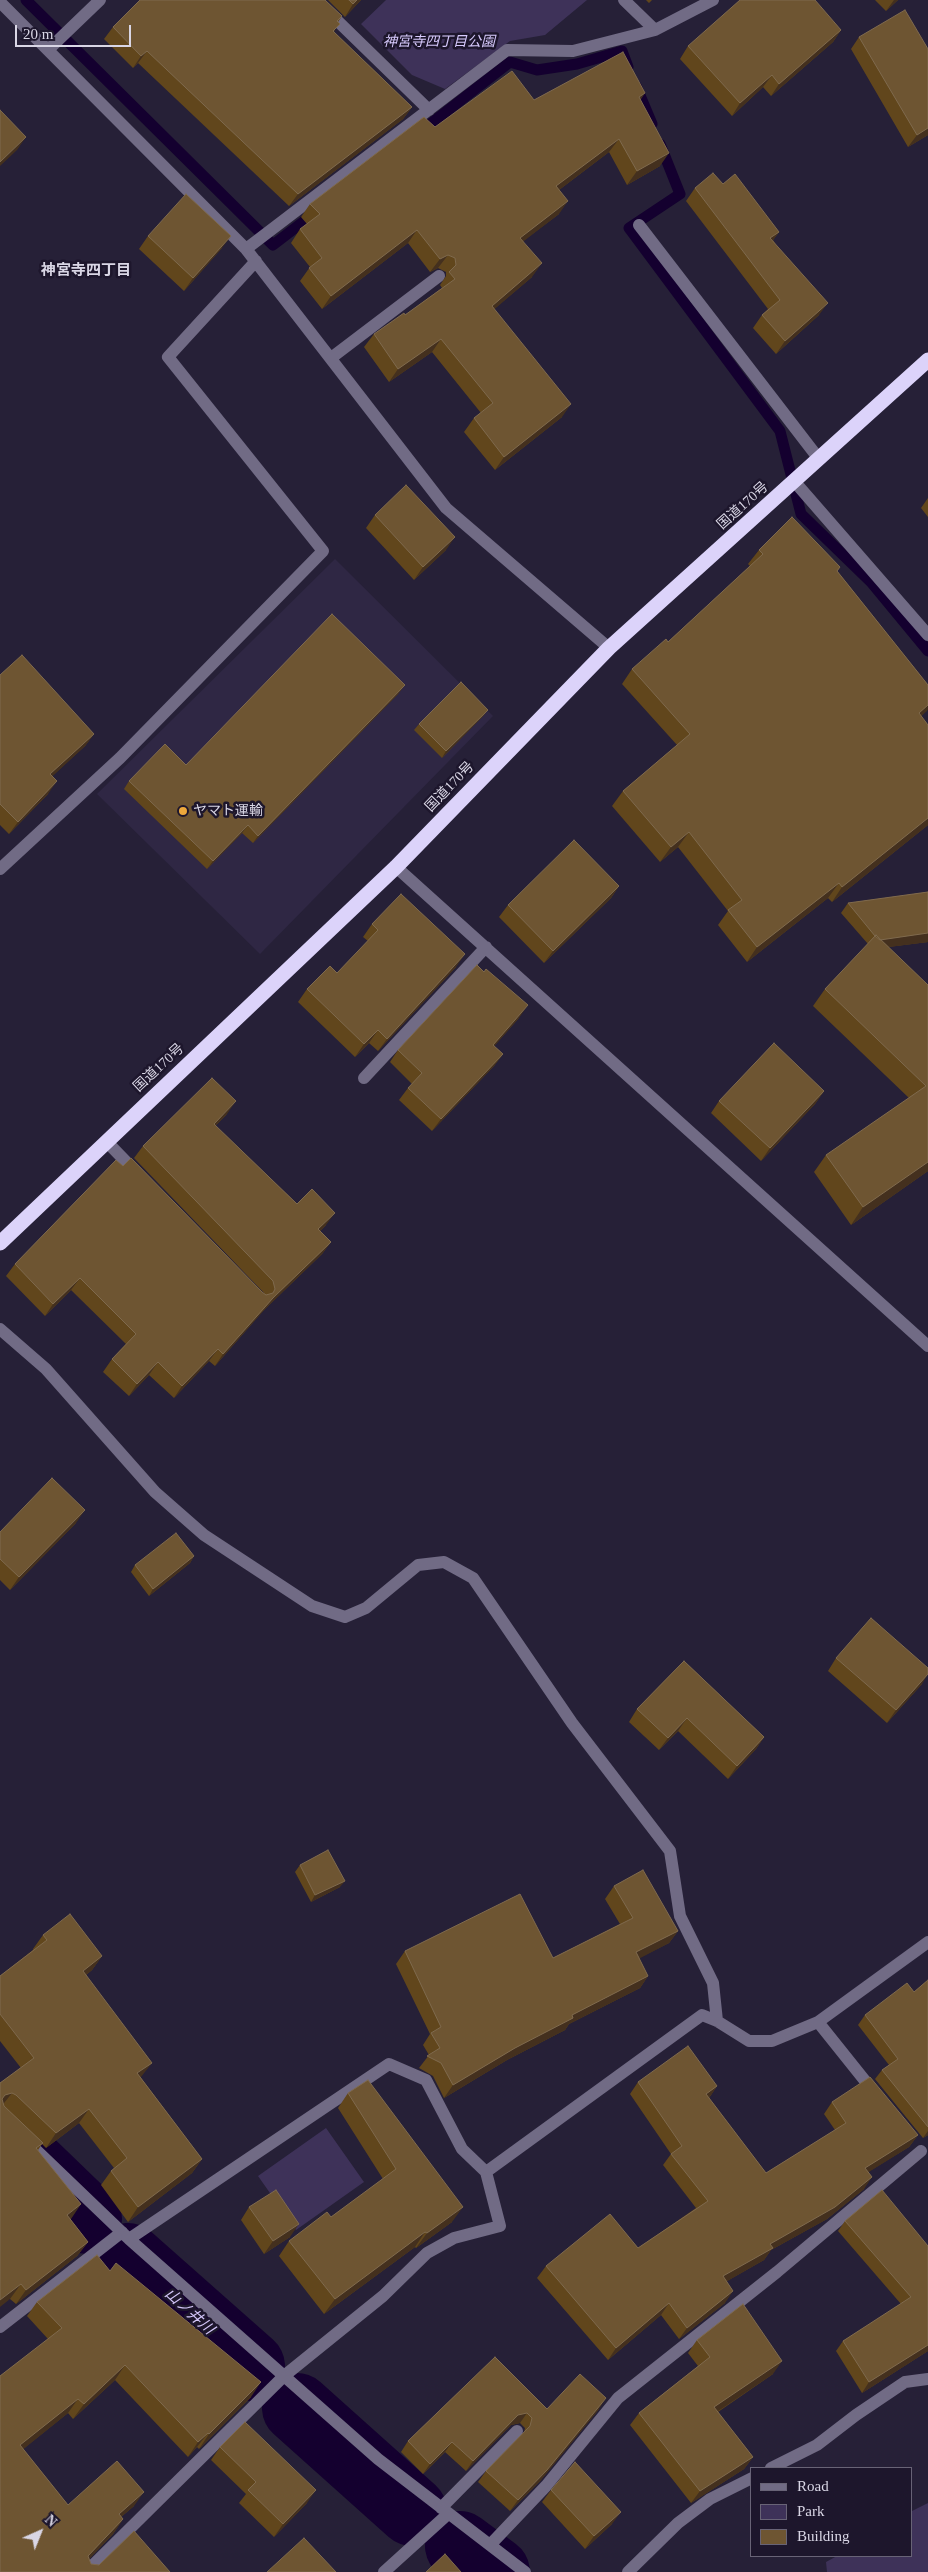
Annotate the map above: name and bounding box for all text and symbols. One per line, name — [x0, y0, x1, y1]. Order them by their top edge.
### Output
scale bar — [18, 15, 134, 47]
text: 20 m — [23, 26, 53, 42]
park label: 神宮寺四丁目公園 — [383, 34, 495, 50]
district label: 神宮寺四丁目 — [41, 262, 131, 280]
street label: 国道170号 — [714, 479, 772, 533]
street label: 国道170号 — [422, 759, 478, 815]
place label: ヤマト運輸 — [193, 803, 263, 819]
marker: ヤマト運輸 — [177, 805, 189, 817]
street label: 国道170号 — [130, 1040, 188, 1096]
water label: 山ノ井川 — [161, 2285, 217, 2339]
legend — [750, 2467, 913, 2557]
text: Road — [797, 2478, 829, 2494]
text: Park — [797, 2503, 825, 2519]
north arrow — [15, 2507, 65, 2557]
text: N — [42, 2512, 60, 2530]
text: Building — [797, 2528, 850, 2544]

